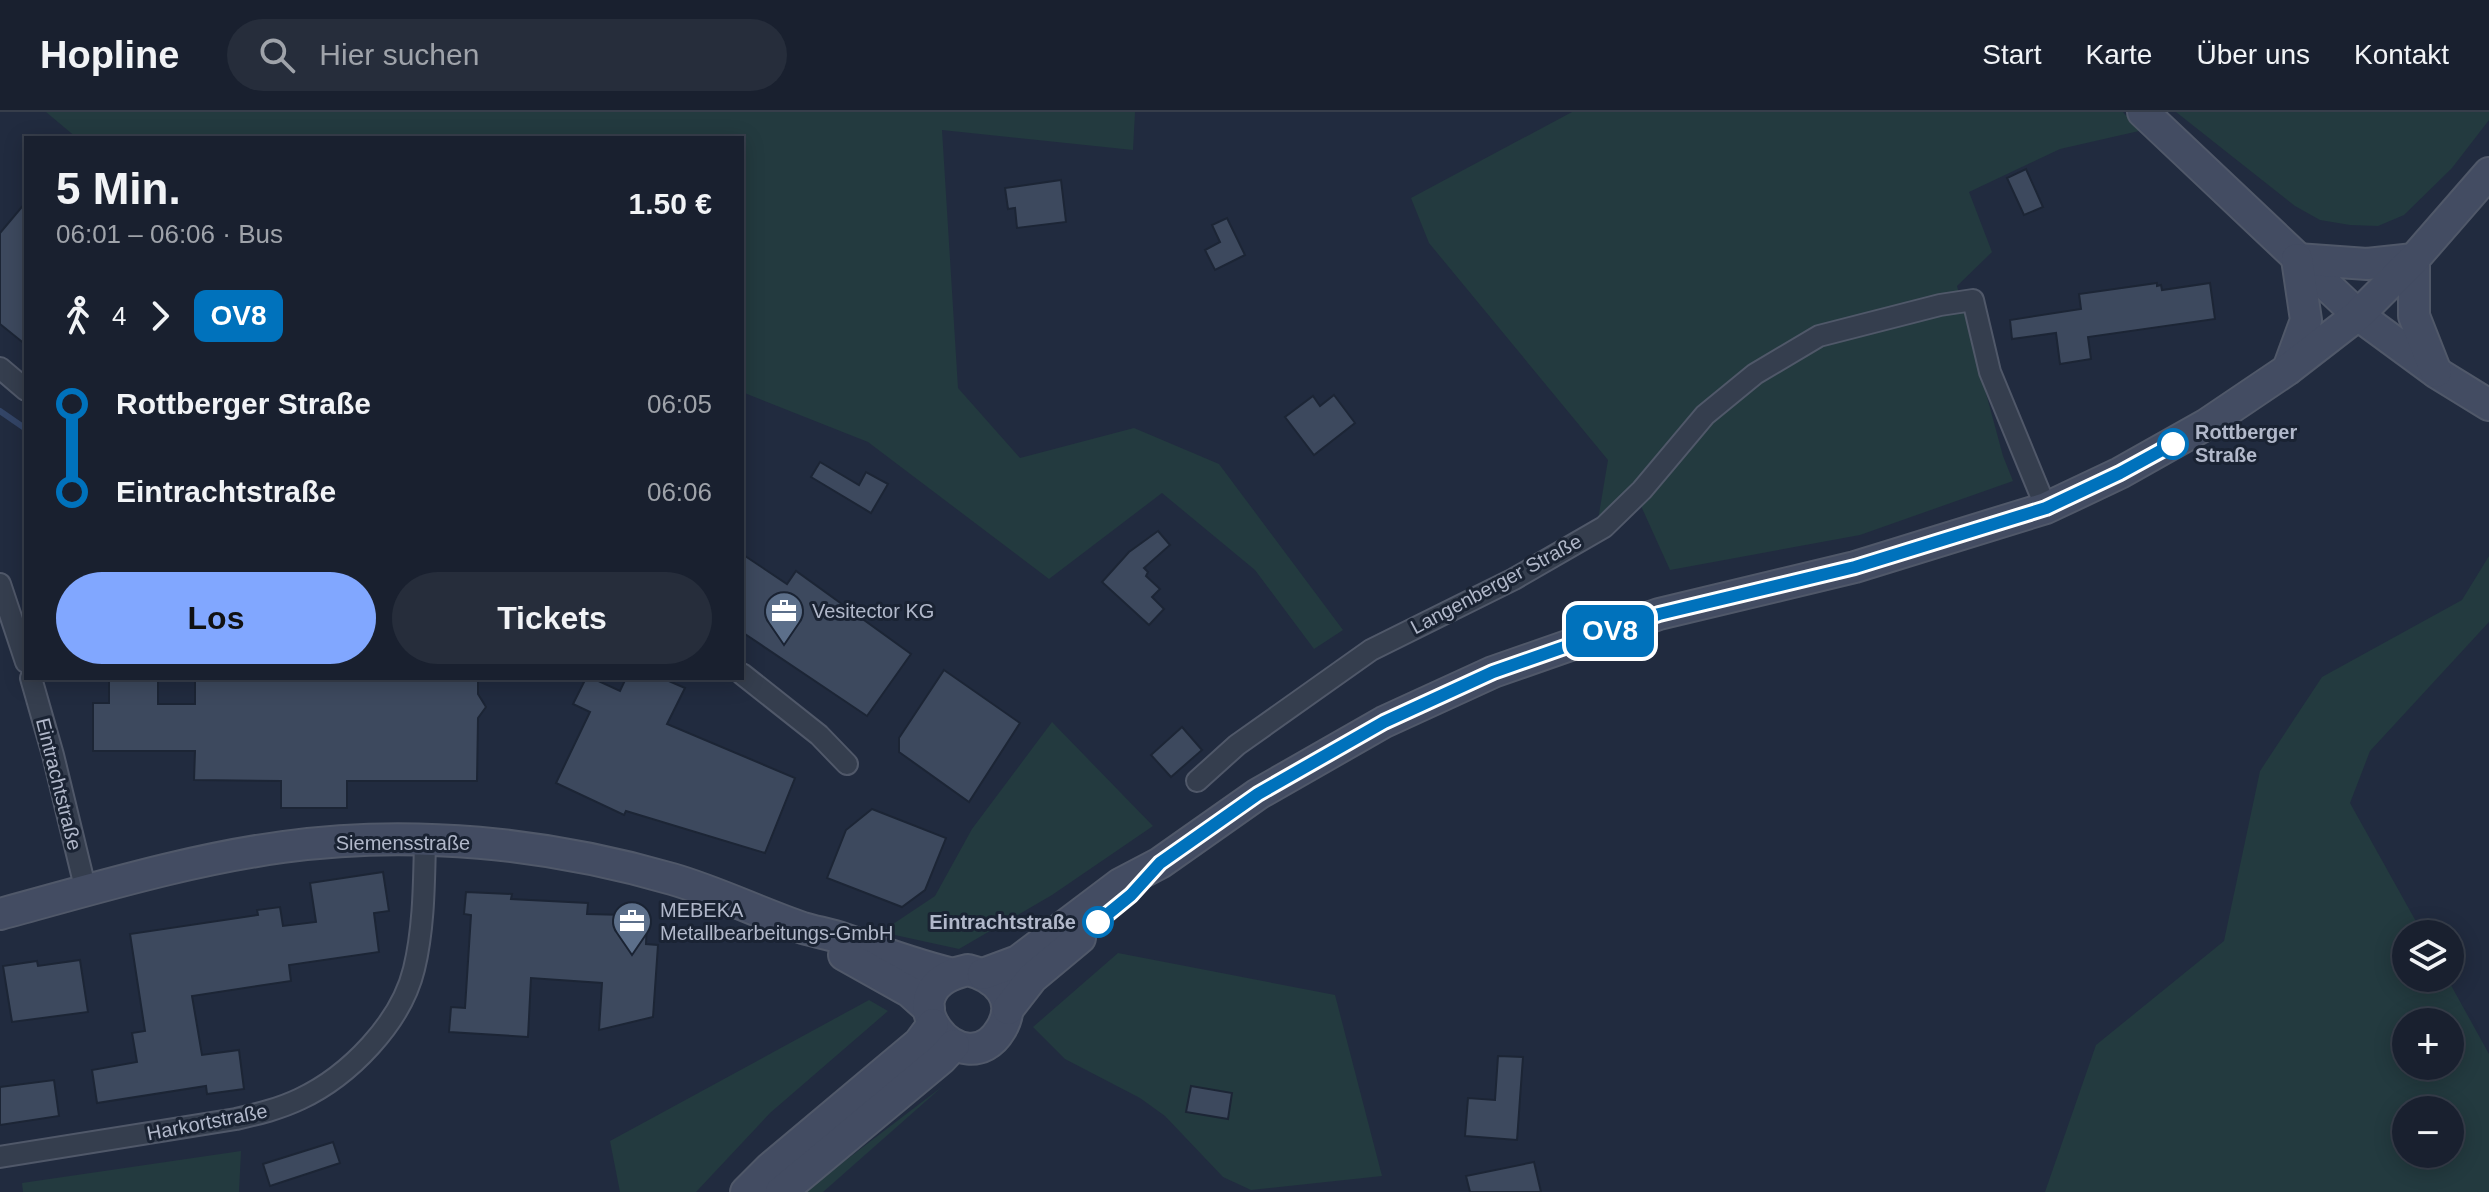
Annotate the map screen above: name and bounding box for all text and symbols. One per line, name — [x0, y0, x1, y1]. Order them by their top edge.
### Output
search box — [227, 19, 787, 91]
icon: search — [255, 33, 299, 77]
text: Hopline — [40, 34, 179, 76]
text: Hier suchen — [319, 38, 479, 71]
text: Start — [1982, 39, 2041, 70]
text: Karte — [2085, 39, 2152, 70]
text: Über uns — [2196, 39, 2310, 70]
text: Kontakt — [2354, 39, 2449, 70]
text: 5 Min. — [56, 164, 181, 213]
text: 1.50 € — [629, 187, 712, 220]
text: 06:01 – 06:06 · Bus — [56, 219, 283, 249]
icon: walk — [56, 294, 100, 338]
icon: forward — [138, 294, 182, 338]
text: OV8 — [210, 300, 267, 331]
text: 4 — [112, 301, 126, 331]
text: Rottberger Straße — [116, 387, 371, 420]
text: 06:05 — [647, 389, 712, 419]
place label: Rottberger Straße — [2195, 421, 2297, 466]
marker: Rottberger Straße — [2158, 429, 2188, 459]
text: Eintrachtstraße — [116, 475, 336, 508]
text: 06:06 — [647, 477, 712, 507]
street label: Langenberger Straße — [1407, 530, 1585, 638]
button: Los — [56, 572, 376, 664]
button: Tickets — [392, 572, 712, 664]
office icon: Vesitector KG — [763, 590, 805, 645]
place label: Vesitector KG — [812, 600, 934, 622]
line badge: OV8 — [1564, 605, 1656, 657]
text: OV8 — [1582, 615, 1638, 646]
street label: Eintrachtstraße — [32, 716, 86, 852]
street label: Siemensstraße — [336, 832, 470, 854]
place label: MEBEKA Metallbearbeitungs-GmbH — [660, 899, 893, 944]
office icon: MEBEKA Metallbearbeitungs-GmbH — [611, 900, 653, 955]
marker: Eintrachtstraße — [1083, 907, 1113, 937]
place label: Eintrachtstraße — [929, 911, 1076, 933]
map controls — [2392, 920, 2464, 1168]
button: layers — [2392, 920, 2464, 992]
button: + — [2392, 1008, 2464, 1080]
button: − — [2392, 1096, 2464, 1168]
street label: Harkortstraße — [145, 1100, 269, 1144]

